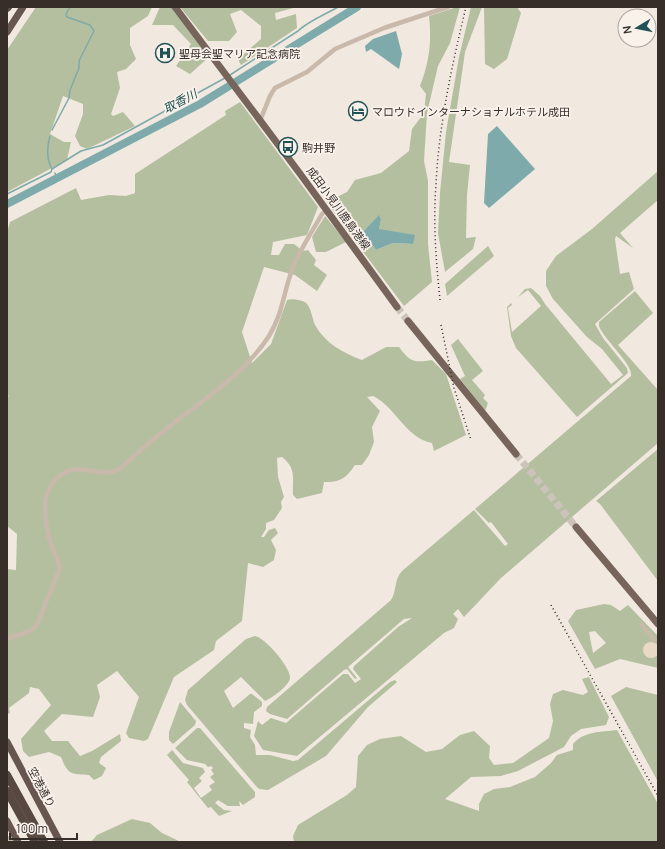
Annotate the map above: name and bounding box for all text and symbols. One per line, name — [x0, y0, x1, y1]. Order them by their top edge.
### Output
north arrow — [617, 8, 657, 48]
text: N — [619, 25, 635, 35]
hospital icon: 聖母会聖マリア記念病院 — [154, 42, 176, 64]
place label: 聖母会聖マリア記念病院 — [179, 46, 300, 61]
water label: 取香川 — [160, 84, 202, 117]
hotel icon: マロウドインターナショナルホテル成田 — [347, 100, 369, 122]
place label: マロウドインターナショナルホテル成田 — [372, 104, 570, 119]
bus stop icon: 駒井野 — [277, 136, 299, 158]
place label: 駒井野 — [302, 140, 335, 155]
street label: 成田小見川鹿島港線 — [304, 164, 374, 252]
street label: 空港通り — [25, 764, 59, 810]
scale bar — [10, 815, 77, 841]
text: 100 m — [16, 820, 48, 837]

